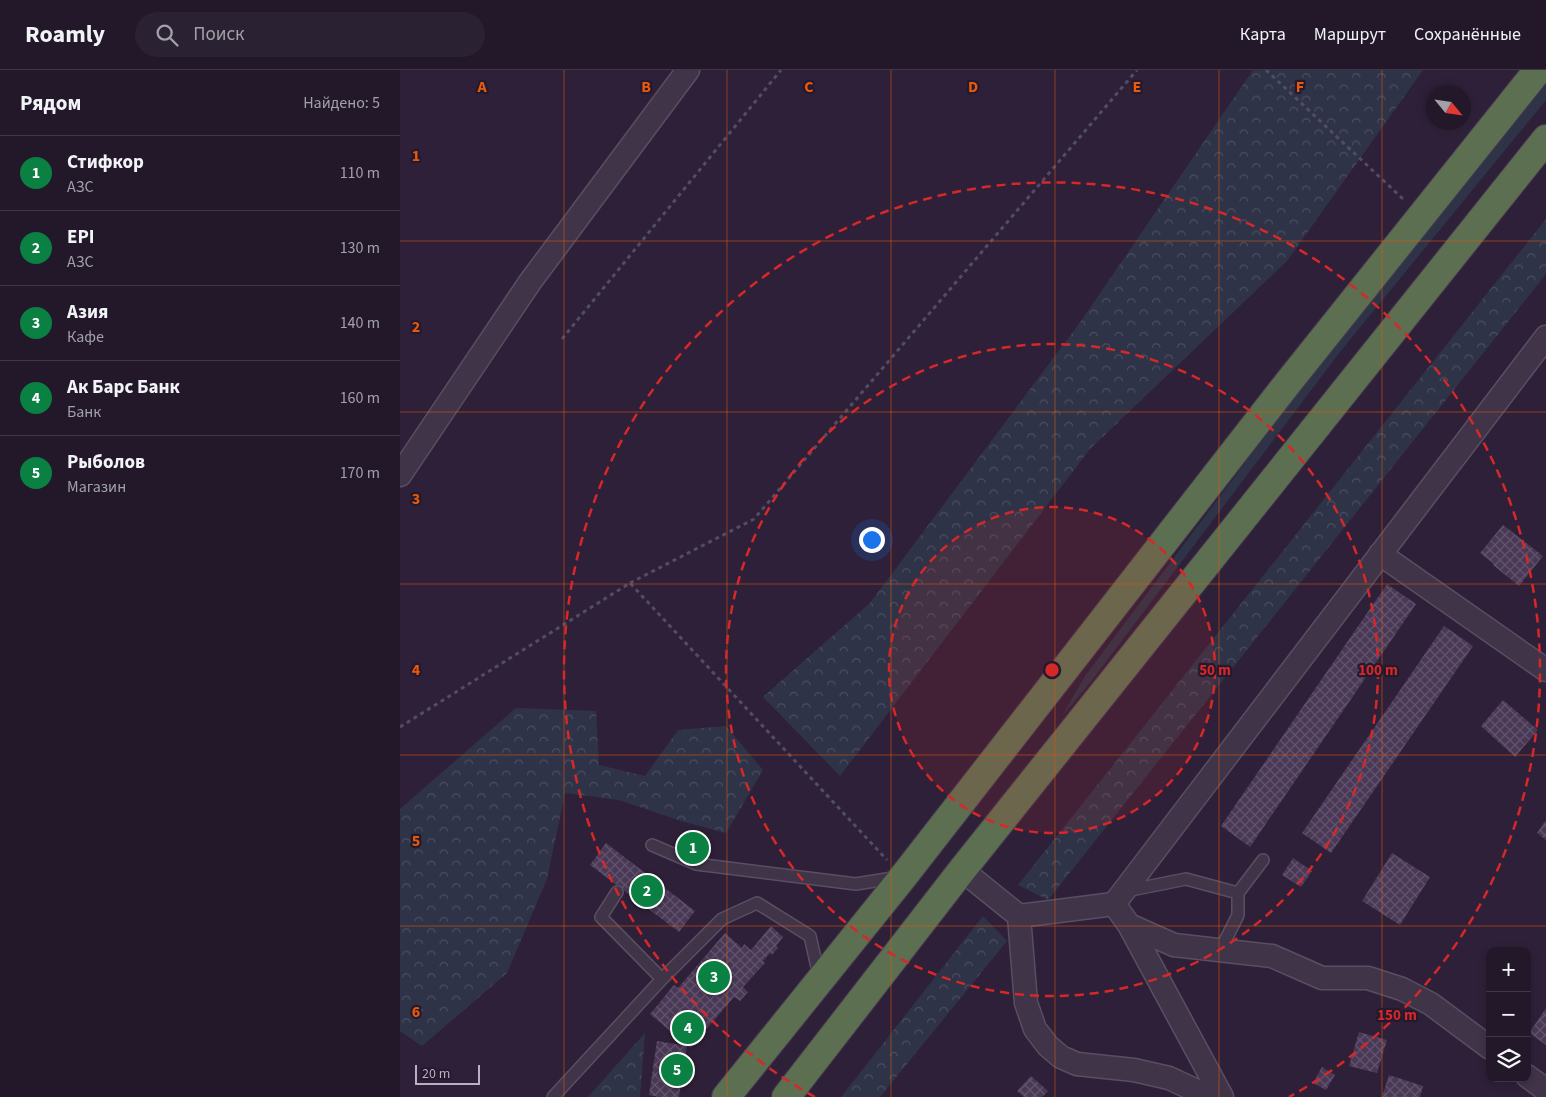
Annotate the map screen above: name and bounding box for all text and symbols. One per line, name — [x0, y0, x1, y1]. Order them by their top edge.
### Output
search box — [135, 12, 485, 57]
text: Roamly — [25, 17, 105, 52]
icon: search — [153, 21, 181, 49]
text: Поиск — [193, 21, 244, 48]
text: Карта — [1240, 22, 1286, 47]
text: Маршрут — [1314, 22, 1386, 47]
text: Сохранённые — [1414, 22, 1521, 47]
text: A — [476, 76, 487, 98]
text: B — [641, 76, 651, 98]
text: C — [804, 76, 814, 98]
text: D — [968, 76, 978, 98]
text: E — [1133, 76, 1141, 98]
text: F — [1296, 76, 1304, 98]
north arrow — [1426, 85, 1471, 130]
text: Рядом — [20, 88, 81, 118]
text: Найдено: 5 — [303, 92, 380, 114]
text: 1 — [412, 145, 420, 167]
text: Стифкор — [67, 149, 144, 176]
text: 1 — [32, 162, 40, 184]
text: 110 m — [340, 162, 380, 184]
text: АЗС — [67, 176, 94, 198]
text: EPI — [67, 224, 94, 251]
text: 2 — [32, 237, 40, 259]
text: 130 m — [340, 237, 380, 259]
text: АЗС — [67, 251, 94, 273]
text: Азия — [67, 299, 108, 326]
text: 3 — [32, 312, 40, 334]
text: 140 m — [340, 312, 380, 334]
text: 2 — [412, 316, 420, 338]
text: Кафе — [67, 326, 104, 348]
text: Ак Барс Банк — [67, 374, 180, 401]
text: 4 — [32, 387, 40, 409]
text: 160 m — [340, 387, 380, 409]
text: Банк — [67, 401, 101, 423]
text: Рыболов — [67, 449, 145, 476]
text: 5 — [32, 462, 40, 484]
text: 170 m — [340, 462, 380, 484]
text: Магазин — [67, 476, 126, 498]
text: 3 — [412, 488, 420, 510]
your location — [859, 527, 885, 553]
text: 4 — [412, 659, 421, 681]
text: 50 m — [1199, 660, 1231, 681]
text: 100 m — [1358, 660, 1398, 681]
centre of rings — [1043, 661, 1061, 679]
pin: 1 — [677, 829, 709, 867]
text: 5 — [412, 830, 420, 852]
pin: 2 — [631, 872, 663, 910]
map controls — [1486, 947, 1531, 1082]
button: + — [1486, 947, 1531, 992]
pin: 3 — [698, 958, 730, 996]
button: − — [1486, 992, 1531, 1037]
text: 6 — [412, 1001, 420, 1023]
text: 150 m — [1377, 1005, 1417, 1026]
pin: 4 — [672, 1009, 704, 1047]
button: layers — [1486, 1037, 1531, 1082]
pin: 5 — [661, 1051, 693, 1089]
scale bar — [415, 1062, 480, 1085]
text: 20 m — [422, 1064, 450, 1084]

